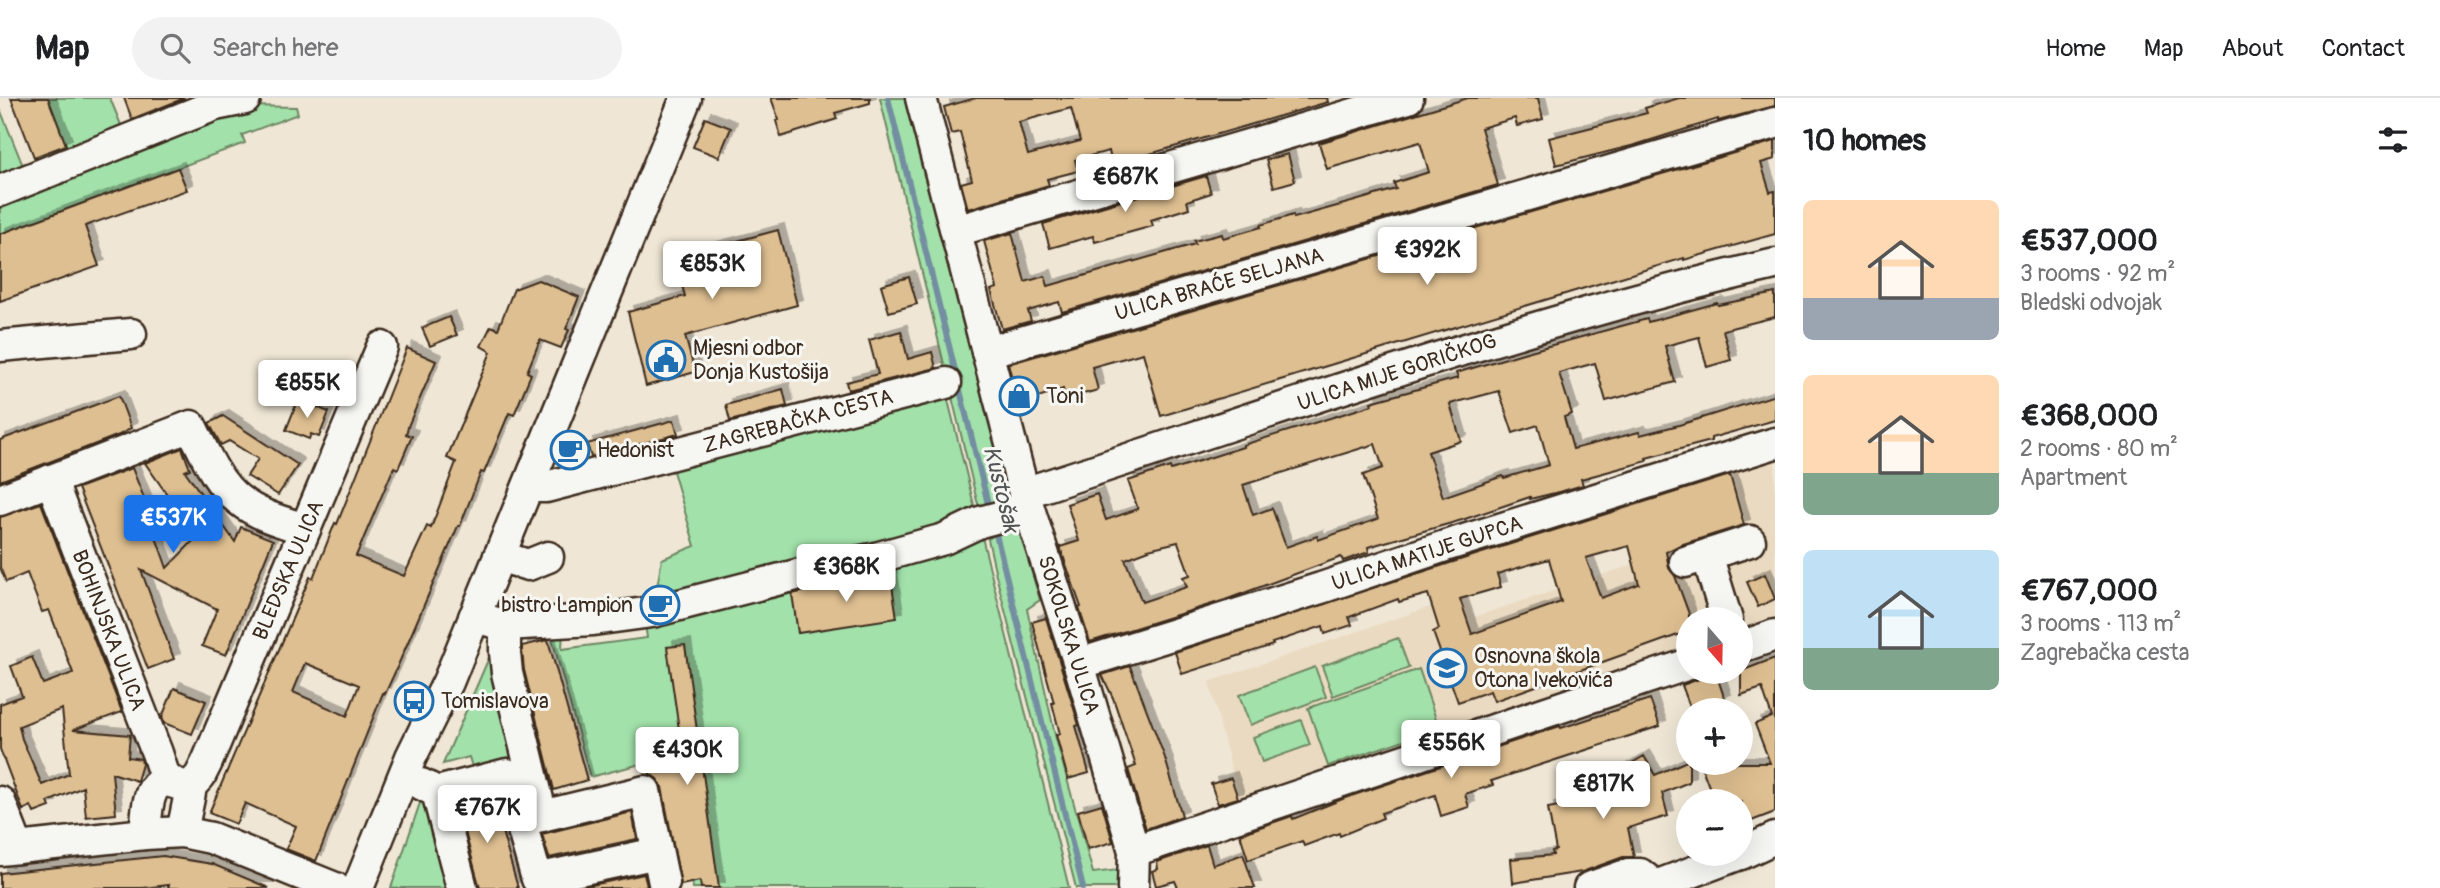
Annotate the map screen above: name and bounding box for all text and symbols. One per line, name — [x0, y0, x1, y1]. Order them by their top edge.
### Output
search box — [132, 17, 622, 80]
text: Map — [35, 28, 90, 69]
icon: search — [156, 29, 194, 67]
text: Search here — [212, 32, 339, 64]
text: Home — [2045, 34, 2106, 63]
text: Map — [2144, 34, 2184, 63]
text: About — [2222, 34, 2284, 63]
text: Contact — [2322, 34, 2405, 63]
icon: filters — [2374, 121, 2412, 159]
text: 10 homes — [1803, 122, 1926, 159]
pin: €687K — [1076, 155, 1174, 214]
text: €687K — [1092, 162, 1158, 191]
text: €537,000 — [2020, 222, 2158, 259]
pin: €392K — [1378, 228, 1476, 287]
icon: home — [1859, 228, 1943, 312]
text: €392K — [1394, 235, 1460, 264]
street label: ULICA BRAĆE SELJANA — [1111, 241, 1327, 327]
pin: €853K — [663, 242, 761, 301]
text: €853K — [679, 249, 745, 278]
text: 3 rooms · 92 m² — [2020, 259, 2175, 288]
text: Bledski odvojak — [2020, 288, 2162, 317]
street label: ULICA MIJE GORIČKOG — [1294, 327, 1500, 417]
place label: Mjesni odbor Donja Kustošija — [693, 335, 829, 386]
public building icon: Mjesni odbor Donja Kustošija — [645, 339, 687, 381]
pin: €855K — [258, 360, 356, 420]
text: €855K — [274, 368, 340, 397]
shop icon: Toni — [998, 375, 1040, 417]
street label: ZAGREBAČKA CESTA — [700, 382, 896, 460]
place label: Toni — [1046, 383, 1084, 410]
text: €368,000 — [2020, 397, 2158, 434]
icon: home — [1859, 403, 1943, 487]
cafe icon: Hedonist — [549, 429, 591, 471]
text: 2 rooms · 80 m² — [2020, 434, 2178, 463]
place label: Hedonist — [597, 437, 675, 464]
water label: Kustošak — [977, 443, 1027, 538]
text: Apartment — [2020, 463, 2127, 492]
pin: €537K — [124, 496, 222, 555]
street label: BLEDSKA ULICA — [247, 496, 330, 644]
text: €537K — [140, 503, 206, 532]
street label: ULICA MATIJE GUPCA — [1328, 510, 1526, 597]
pin: €368K — [797, 545, 895, 604]
street label: BOHINJSKA ULICA — [65, 546, 152, 714]
text: €368K — [813, 552, 879, 581]
street label: SOKOLSKA ULICA — [1032, 552, 1106, 718]
text: €767,000 — [2020, 572, 2158, 609]
icon: home — [1859, 578, 1943, 662]
cafe icon: bistro Lampion — [639, 584, 681, 626]
place label: bistro Lampion — [501, 592, 633, 619]
north arrow — [1676, 607, 1754, 684]
map controls — [1676, 607, 1753, 866]
text: 3 rooms · 113 m² — [2020, 609, 2181, 638]
text: Zagrebačka cesta — [2020, 638, 2190, 667]
place label: Osnovna škola Otona Ivekovića — [1474, 643, 1613, 694]
school or university icon: Osnovna škola Otona Ivekovića — [1426, 647, 1468, 689]
bus stop icon: Tomislavova — [393, 680, 435, 722]
place label: Tomislavova — [441, 688, 549, 715]
button: + — [1676, 698, 1753, 775]
pin: €556K — [1402, 720, 1500, 780]
pin: €430K — [638, 728, 736, 787]
text: €556K — [1417, 728, 1485, 757]
text: €430K — [652, 735, 722, 764]
pin: €817K — [1554, 762, 1652, 821]
text: €817K — [1572, 769, 1634, 798]
pin: €767K — [438, 786, 536, 845]
button: − — [1676, 789, 1753, 866]
text: €767K — [454, 793, 520, 822]

